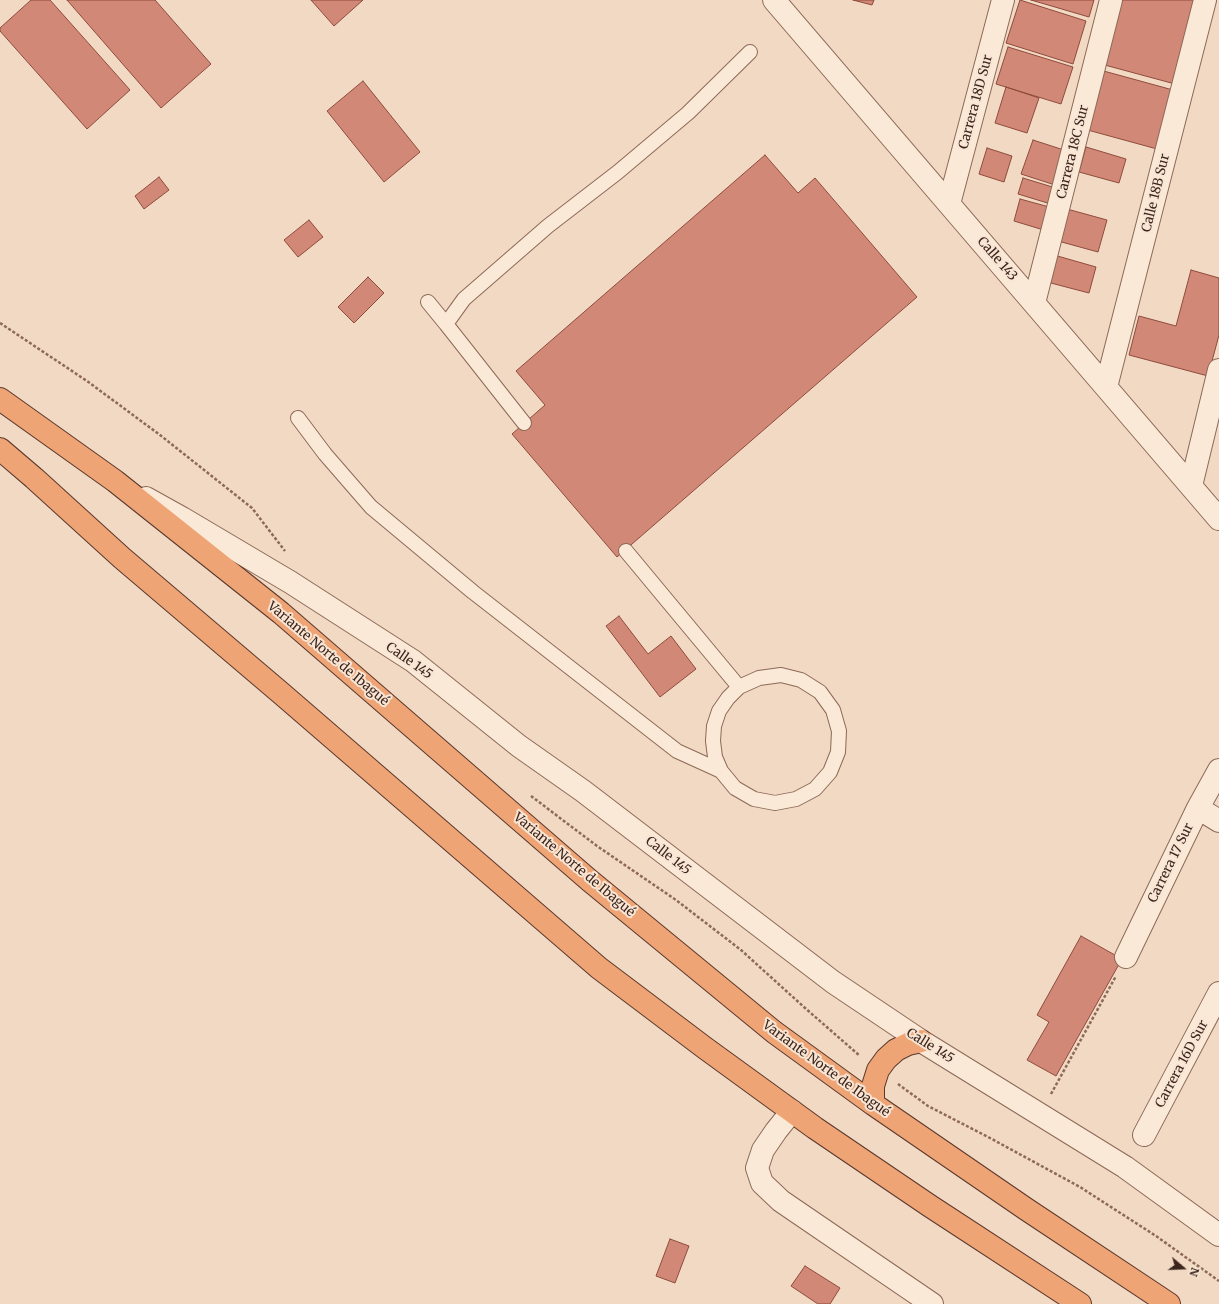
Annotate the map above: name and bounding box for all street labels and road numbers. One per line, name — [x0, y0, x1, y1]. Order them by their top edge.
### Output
street label: Carrera 18D Sur — [956, 53, 996, 151]
street label: Carrera 18C Sur — [1054, 104, 1092, 200]
street label: Calle 18B Sur — [1139, 152, 1173, 234]
street label: Calle 143 — [974, 234, 1020, 284]
street label: Variante Norte de Ibagué — [264, 599, 392, 709]
street label: Calle 145 — [383, 639, 435, 683]
street label: Variante Norte de Ibagué — [510, 810, 638, 920]
street label: Carrera 17 Sur — [1145, 821, 1197, 905]
street label: Calle 145 — [642, 833, 694, 879]
street label: Variante Norte de Ibagué — [759, 1018, 893, 1120]
street label: Carrera 16D Sur — [1152, 1018, 1212, 1110]
street label: Calle 145 — [903, 1025, 957, 1067]

